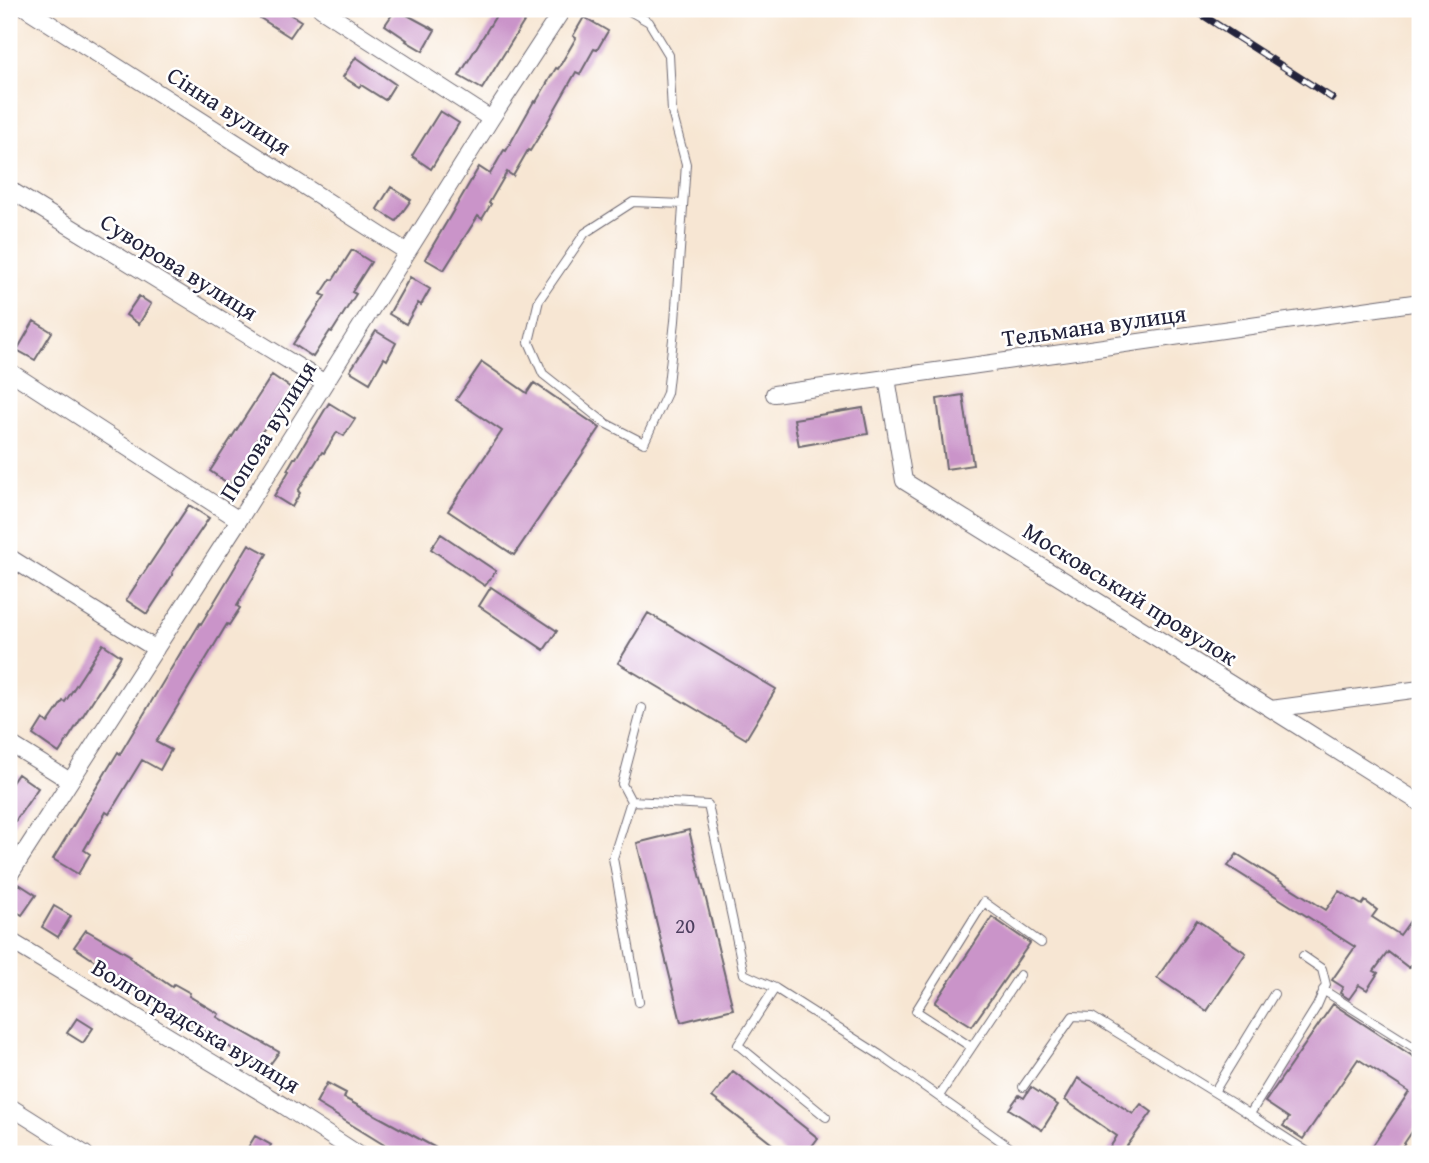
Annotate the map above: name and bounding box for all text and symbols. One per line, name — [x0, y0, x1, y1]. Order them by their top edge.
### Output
street label: Сінна вулиця — [160, 57, 298, 164]
street label: Суворова вулиця — [94, 204, 265, 329]
street label: Тельмана вулиця — [1000, 295, 1188, 356]
street label: Попова вулиця — [211, 354, 325, 507]
street label: Московський провулок — [1016, 513, 1245, 674]
house number: 20 — [675, 910, 695, 941]
street label: Волгоградська вулиця — [85, 949, 307, 1102]

